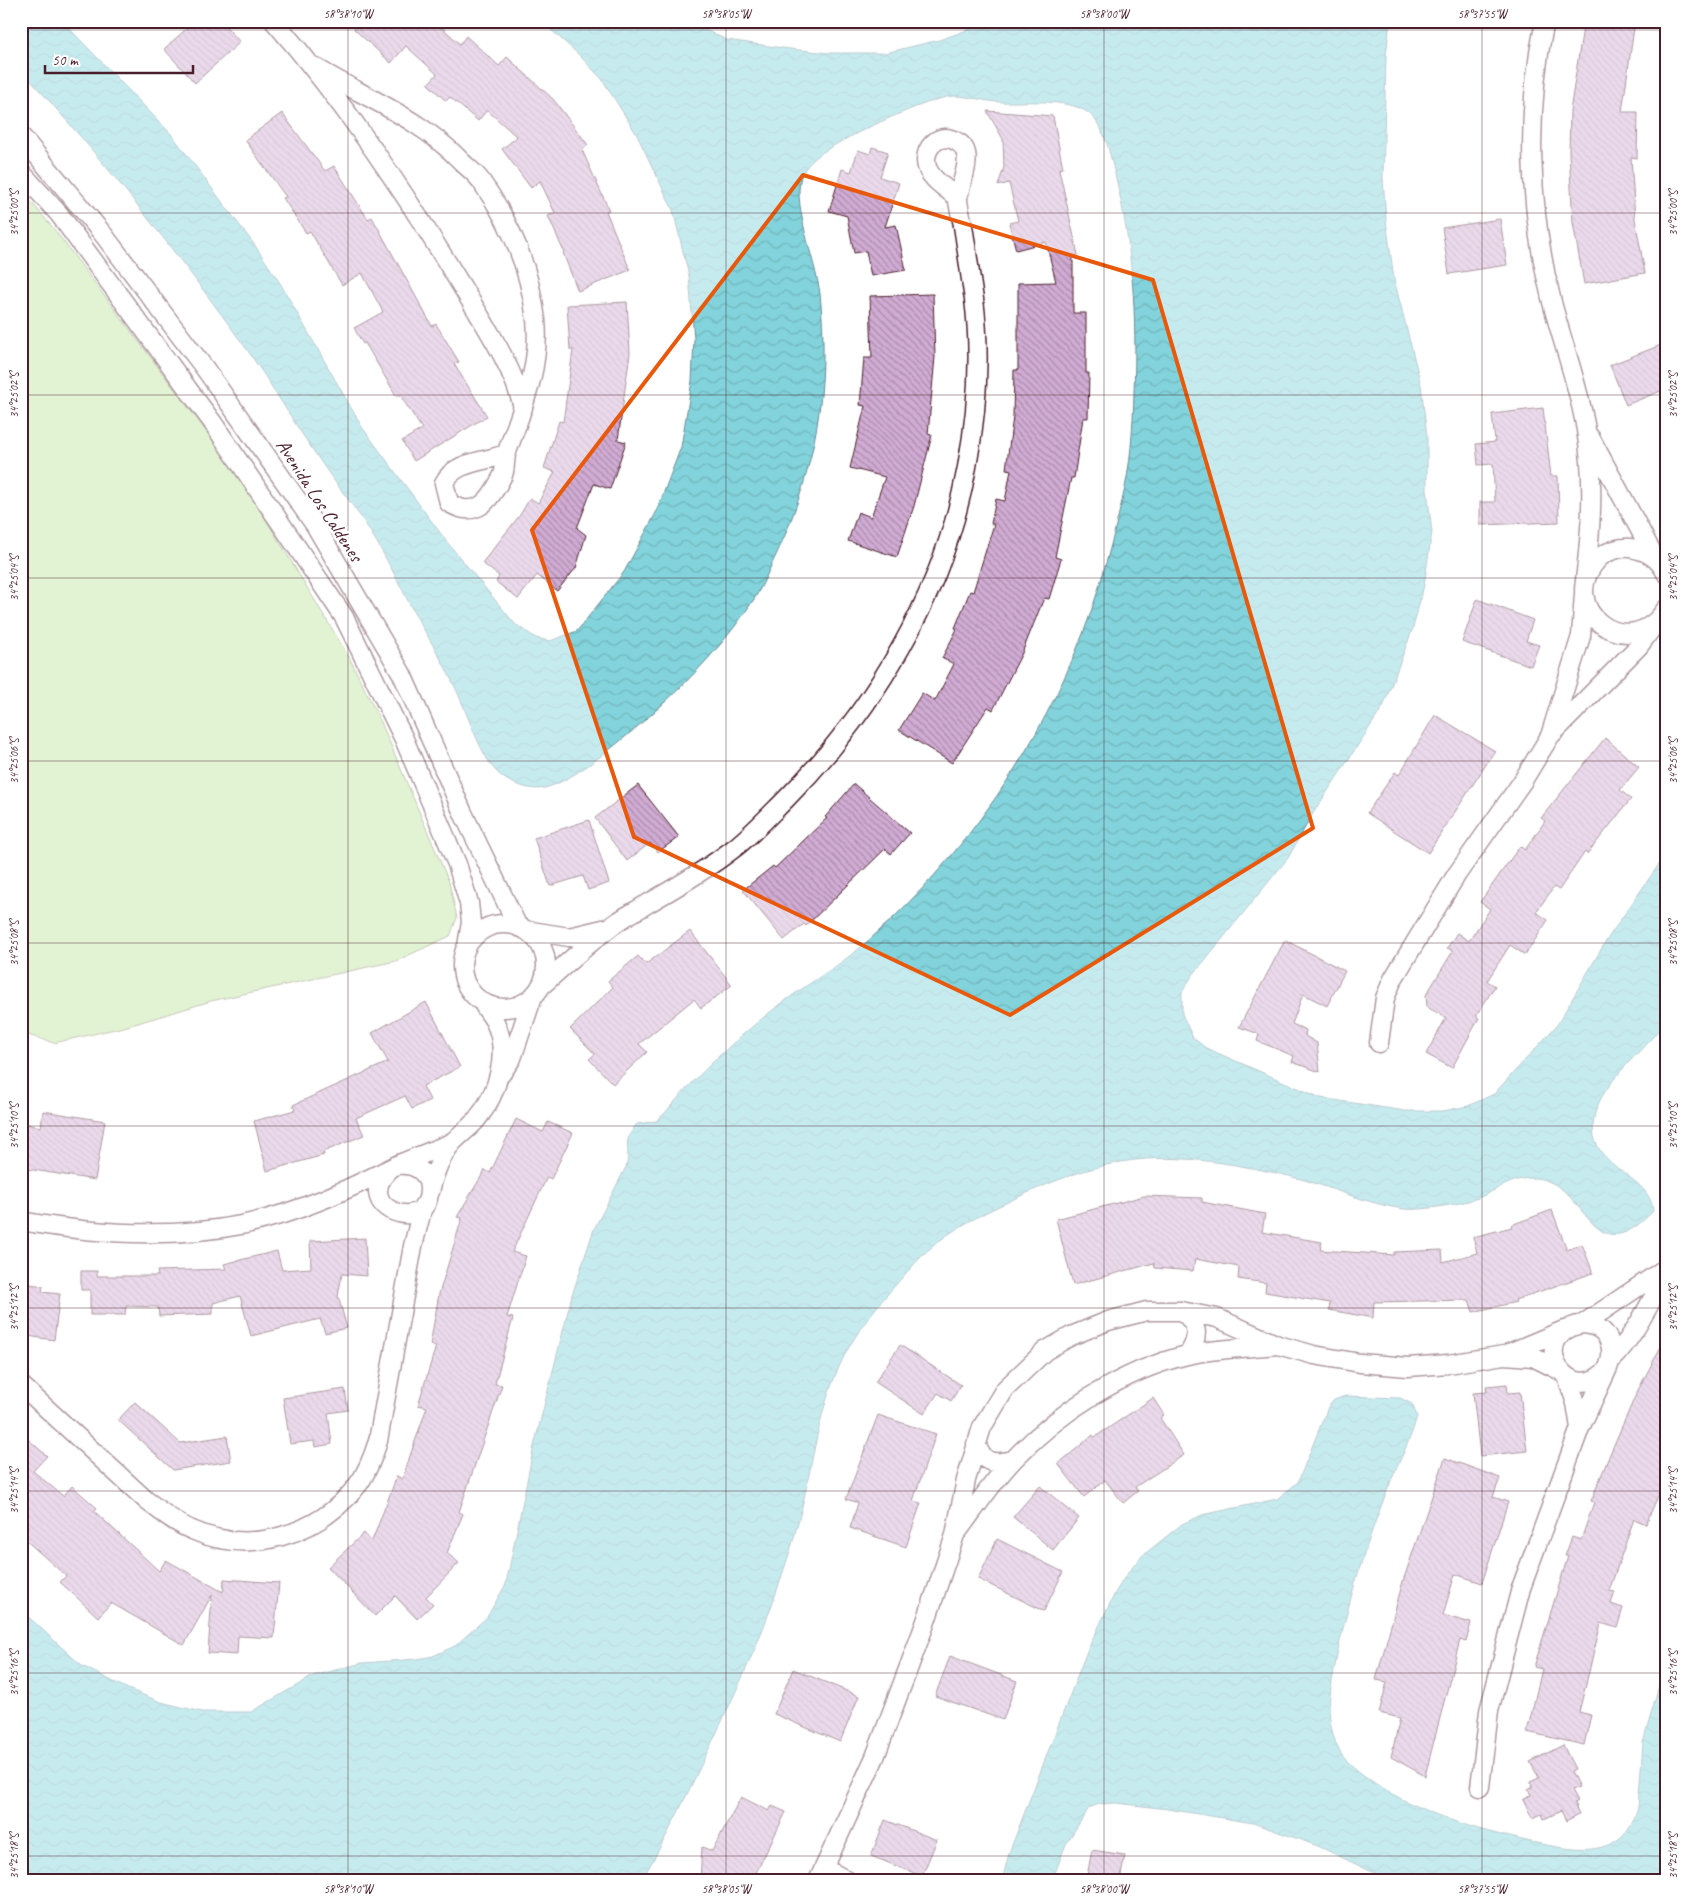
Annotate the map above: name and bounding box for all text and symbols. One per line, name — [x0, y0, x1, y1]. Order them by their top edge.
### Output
text: 58°38'10"W — [324, 6, 375, 22]
text: 58°38'05"W — [702, 6, 753, 22]
text: 58°38'00"W — [1080, 6, 1131, 22]
text: 58°37'55"W — [1458, 6, 1509, 22]
scale bar — [45, 42, 192, 74]
text: 50 m — [52, 51, 79, 70]
text: 34°25'00"S — [6, 188, 22, 236]
text: 34°25'00"S — [1665, 188, 1681, 236]
text: 34°25'02"S — [6, 370, 22, 418]
text: 34°25'02"S — [1665, 370, 1681, 418]
street label: Avenida Los Caldenes — [271, 434, 370, 568]
text: 34°25'04"S — [6, 553, 22, 601]
text: 34°25'04"S — [1665, 553, 1681, 601]
text: 34°25'06"S — [6, 736, 22, 784]
text: 34°25'06"S — [1665, 736, 1681, 784]
text: 34°25'08"S — [6, 918, 22, 966]
text: 34°25'08"S — [1665, 918, 1681, 966]
text: 34°25'10"S — [6, 1101, 22, 1149]
text: 34°25'10"S — [1665, 1101, 1681, 1149]
text: 34°25'12"S — [6, 1283, 22, 1331]
text: 34°25'12"S — [1665, 1283, 1681, 1331]
text: 34°25'14"S — [6, 1466, 22, 1514]
text: 34°25'14"S — [1665, 1466, 1681, 1514]
text: 34°25'16"S — [6, 1648, 22, 1696]
text: 34°25'16"S — [1665, 1648, 1681, 1696]
text: 34°25'18"S — [6, 1831, 22, 1879]
text: 34°25'18"S — [1665, 1831, 1681, 1879]
text: 58°38'10"W — [324, 1881, 375, 1897]
text: 58°38'05"W — [702, 1881, 753, 1897]
text: 58°38'00"W — [1080, 1881, 1131, 1897]
text: 58°37'55"W — [1458, 1881, 1509, 1897]

